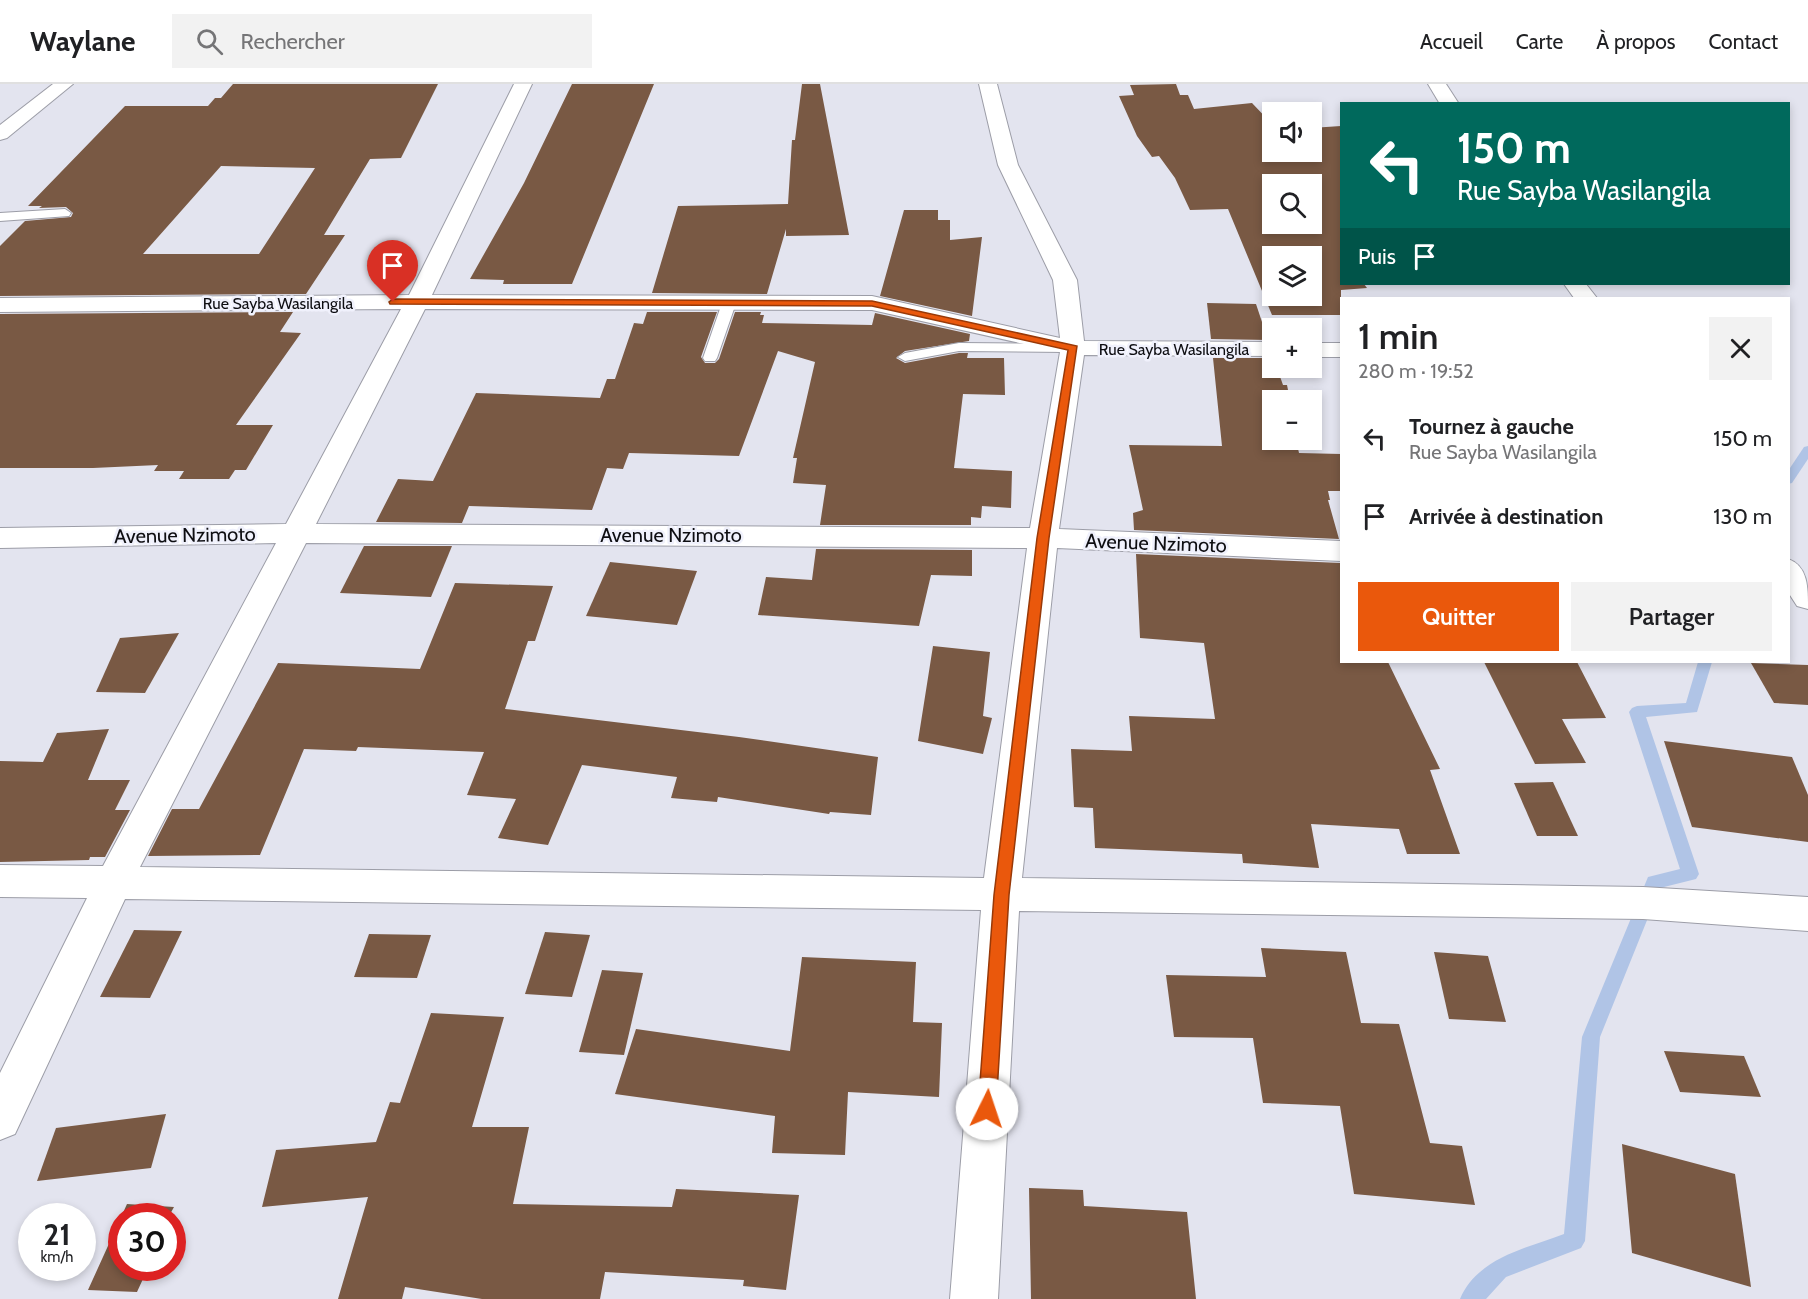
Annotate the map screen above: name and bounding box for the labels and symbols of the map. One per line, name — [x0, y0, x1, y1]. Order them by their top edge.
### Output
pin — [367, 240, 418, 302]
street label: Rue Sayba Wasilangila — [203, 294, 353, 313]
street label: Rue Sayba Wasilangila — [1099, 340, 1249, 359]
street label: Avenue Nzimoto — [114, 522, 256, 548]
street label: Avenue Nzimoto — [600, 523, 742, 547]
street label: Avenue Nzimoto — [1085, 529, 1227, 557]
position arrow — [955, 1077, 1019, 1141]
speed limit sign: 30 — [108, 1203, 186, 1281]

